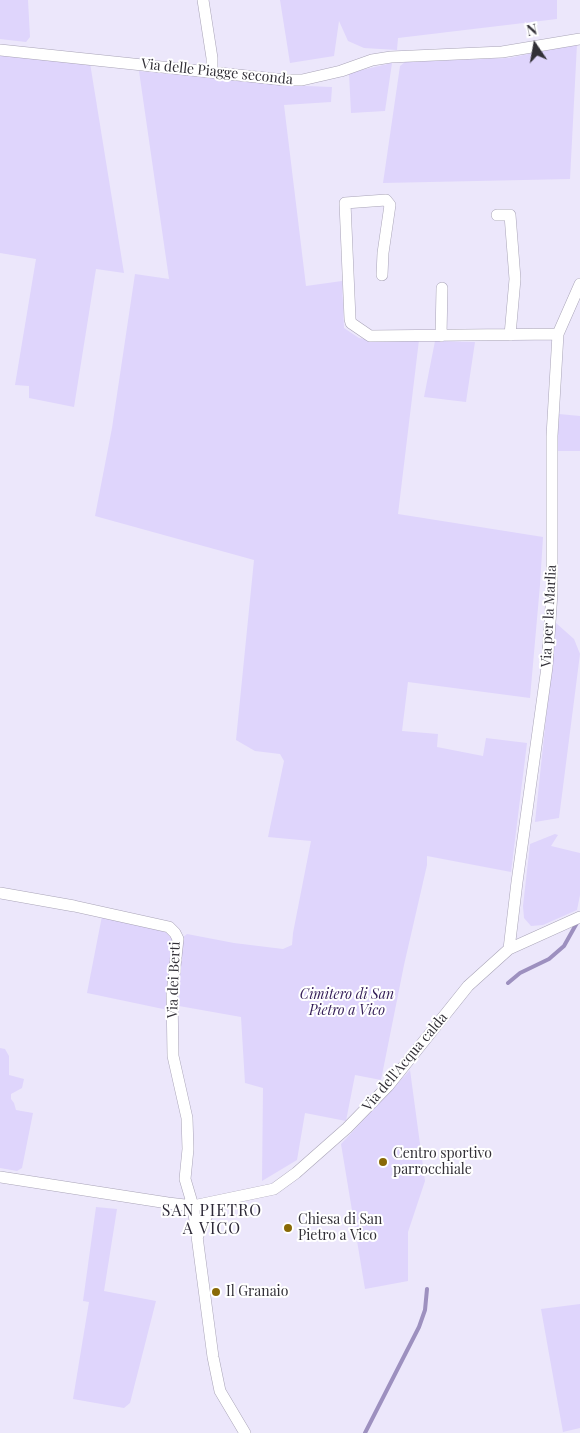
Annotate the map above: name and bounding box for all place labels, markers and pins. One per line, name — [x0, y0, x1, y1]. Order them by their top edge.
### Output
place label: Centro sportivo parrocchiale — [393, 1146, 492, 1178]
marker: Centro sportivo parrocchiale — [377, 1156, 389, 1168]
place label: Chiesa di San Pietro a Vico — [298, 1212, 382, 1244]
marker: Chiesa di San Pietro a Vico — [282, 1222, 294, 1234]
place label: Il Granaio — [226, 1284, 288, 1300]
marker: Il Granaio — [210, 1286, 222, 1298]

